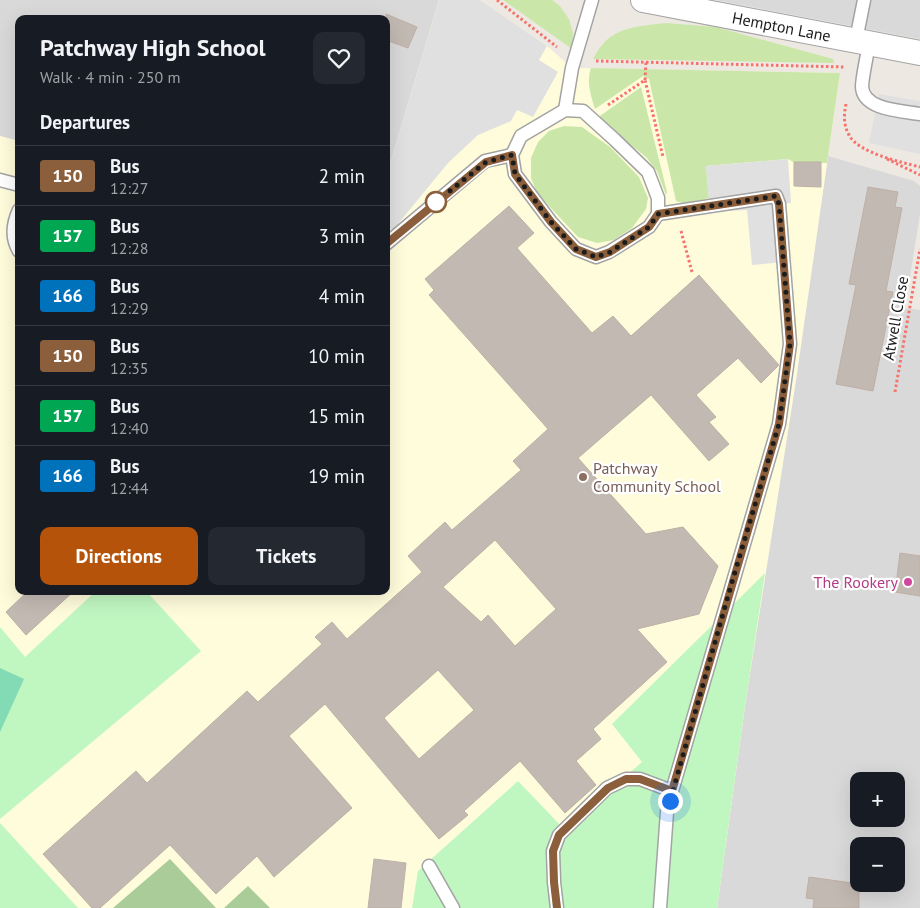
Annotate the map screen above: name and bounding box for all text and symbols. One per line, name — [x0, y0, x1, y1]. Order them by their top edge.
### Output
street label: Hempton Lane — [730, 7, 833, 46]
text: Patchway High School — [40, 32, 266, 63]
button: heart — [313, 32, 365, 84]
text: Walk · 4 min · 250 m — [40, 67, 180, 87]
text: Departures — [40, 110, 130, 134]
text: Bus — [110, 154, 139, 178]
text: 150 — [52, 164, 83, 187]
text: 2 min — [319, 164, 365, 188]
text: 12:27 — [110, 178, 148, 198]
unlabelled marker — [425, 191, 447, 213]
text: Bus — [110, 214, 139, 238]
text: 157 — [52, 224, 83, 247]
text: 3 min — [319, 224, 365, 248]
text: 12:28 — [110, 238, 148, 258]
text: Bus — [110, 274, 139, 298]
street label: Atwell Close — [878, 274, 912, 362]
text: 166 — [52, 284, 83, 307]
text: 4 min — [319, 284, 365, 308]
text: 12:29 — [110, 298, 148, 318]
text: Bus — [110, 334, 139, 358]
text: 150 — [52, 344, 83, 367]
text: 10 min — [308, 344, 365, 368]
text: 12:35 — [110, 358, 148, 378]
text: Bus — [110, 394, 139, 418]
text: 157 — [52, 404, 83, 427]
text: 15 min — [308, 404, 365, 428]
text: 12:40 — [110, 418, 148, 438]
text: Bus — [110, 454, 139, 478]
place label: Patchway Community School — [593, 458, 721, 496]
text: 166 — [52, 464, 83, 487]
text: 19 min — [308, 464, 365, 488]
marker: Patchway Community School — [577, 471, 589, 483]
text: 12:44 — [110, 478, 148, 498]
button: Directions — [40, 527, 198, 585]
button: Tickets — [208, 527, 365, 585]
place label: The Rookery — [814, 572, 899, 592]
marker: The Rookery — [902, 576, 914, 588]
map controls — [850, 772, 905, 892]
button: + — [850, 772, 905, 827]
your location — [658, 789, 683, 814]
button: − — [850, 837, 905, 892]

